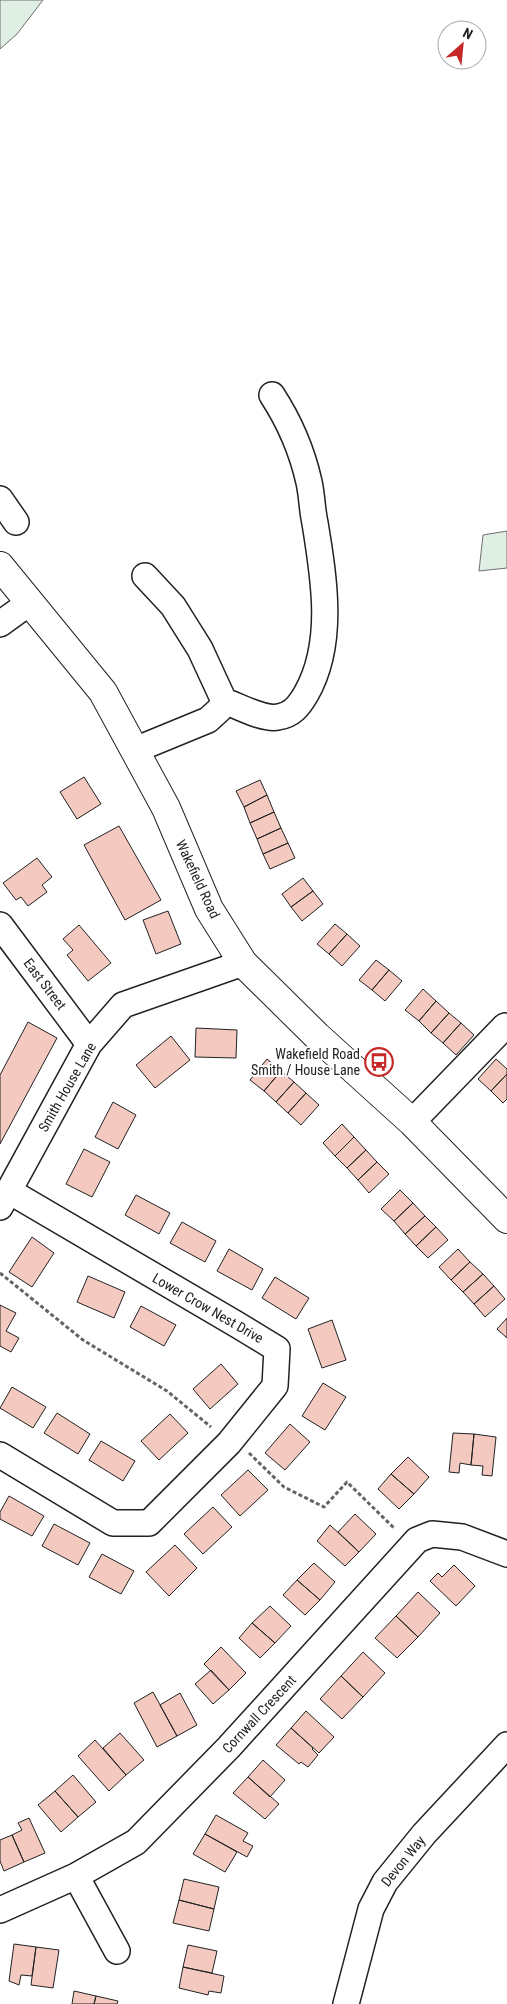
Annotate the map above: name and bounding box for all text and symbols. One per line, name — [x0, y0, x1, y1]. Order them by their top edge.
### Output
north arrow — [437, 20, 487, 70]
text: N — [460, 24, 475, 42]
street label: Wakefield Road — [173, 837, 223, 921]
street label: East Street — [20, 955, 70, 1013]
street label: Smith House Lane — [35, 1039, 99, 1135]
place label: Wakefield Road Smith / House Lane — [251, 1046, 360, 1078]
bus stop icon: Wakefield Road Smith / House Lane — [364, 1047, 394, 1077]
street label: Lower Crow Nest Drive — [150, 1270, 267, 1346]
street label: Cornwall Crescent — [219, 1672, 299, 1756]
street label: Devon Way — [378, 1832, 428, 1889]

